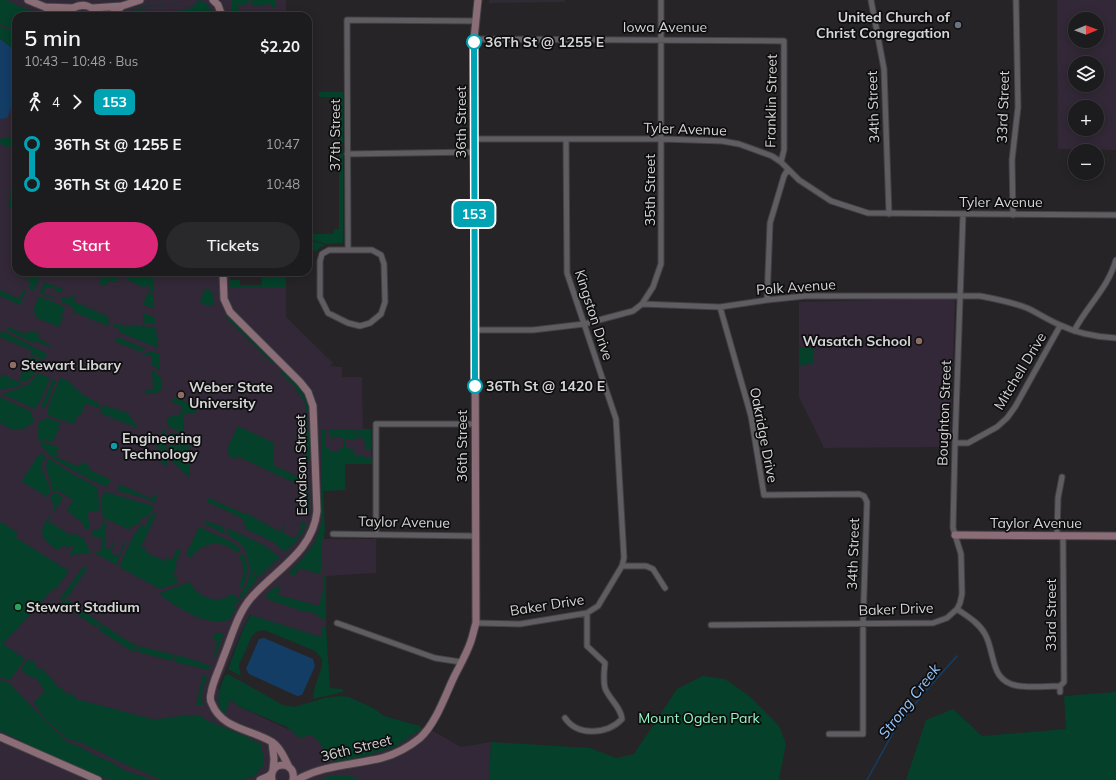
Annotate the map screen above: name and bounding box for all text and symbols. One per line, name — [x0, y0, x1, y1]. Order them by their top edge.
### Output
place label: United Church of Christ Congregation — [816, 8, 951, 42]
north arrow — [1068, 12, 1104, 48]
map controls — [1068, 12, 1104, 180]
street label: Iowa Avenue — [623, 18, 707, 36]
marker: United Church of Christ Congregation — [953, 20, 963, 30]
text: 5 min — [24, 24, 81, 52]
place label: 36Th St @ 1255 E — [485, 33, 604, 51]
marker: 36Th St @ 1255 E — [466, 34, 482, 50]
text: $2.20 — [260, 37, 300, 56]
text: 10:43 – 10:48 · Bus — [24, 53, 138, 69]
street label: Franklin Street — [761, 54, 781, 148]
button: layers — [1068, 56, 1104, 92]
street label: 34th Street — [863, 70, 883, 143]
street label: 33rd Street — [993, 70, 1013, 144]
street label: 36th Street — [452, 86, 470, 158]
icon: walk — [24, 91, 46, 113]
icon: forward — [66, 91, 88, 113]
text: 153 — [102, 93, 127, 111]
text: 4 — [52, 94, 60, 110]
street label: 37th Street — [326, 99, 344, 171]
button: + — [1068, 100, 1104, 136]
street label: Tyler Avenue — [643, 119, 727, 139]
text: 36Th St @ 1255 E — [54, 135, 181, 154]
text: 10:47 — [266, 136, 300, 152]
button: − — [1068, 144, 1104, 180]
street label: 35th Street — [641, 154, 659, 226]
text: 36Th St @ 1420 E — [54, 175, 181, 194]
text: 10:48 — [266, 176, 300, 192]
street label: Tyler Avenue — [959, 193, 1043, 211]
line badge: 153 — [451, 201, 497, 227]
text: 153 — [461, 205, 487, 223]
button: Start — [24, 222, 158, 268]
button: Tickets — [166, 222, 300, 268]
street label: Kingston Drive — [571, 267, 617, 363]
street label: Polk Avenue — [756, 275, 836, 299]
street label: Mitchell Drive — [990, 329, 1050, 413]
place label: Wasatch School — [802, 332, 911, 350]
marker: Wasatch School — [914, 336, 924, 346]
place label: Stewart Libary — [21, 356, 121, 374]
marker: Stewart Libary — [8, 360, 18, 370]
street label: Boughton Street — [933, 360, 955, 466]
place label: 36Th St @ 1420 E — [486, 377, 605, 395]
place label: Weber State University — [189, 378, 273, 412]
marker: 36Th St @ 1420 E — [467, 378, 483, 394]
street label: Oakridge Drive — [746, 386, 782, 484]
marker: Weber State University — [176, 390, 186, 400]
street label: 36th Street — [453, 410, 471, 482]
street label: Edvalson Street — [291, 414, 311, 516]
place label: Engineering Technology — [122, 429, 201, 463]
marker: Engineering Technology — [109, 441, 119, 451]
street label: Taylor Avenue — [358, 512, 450, 532]
street label: Taylor Avenue — [990, 514, 1082, 532]
street label: 34th Street — [843, 517, 863, 590]
street label: 33rd Street — [1042, 579, 1060, 651]
street label: Baker Drive — [508, 590, 586, 620]
place label: Stewart Stadium — [26, 598, 140, 616]
street label: Baker Drive — [858, 599, 934, 619]
marker: Stewart Stadium — [13, 602, 23, 612]
water label: Strong Creek — [874, 659, 945, 742]
park label: Mount Ogden Park — [638, 709, 761, 727]
street label: 36th Street — [319, 731, 393, 765]

